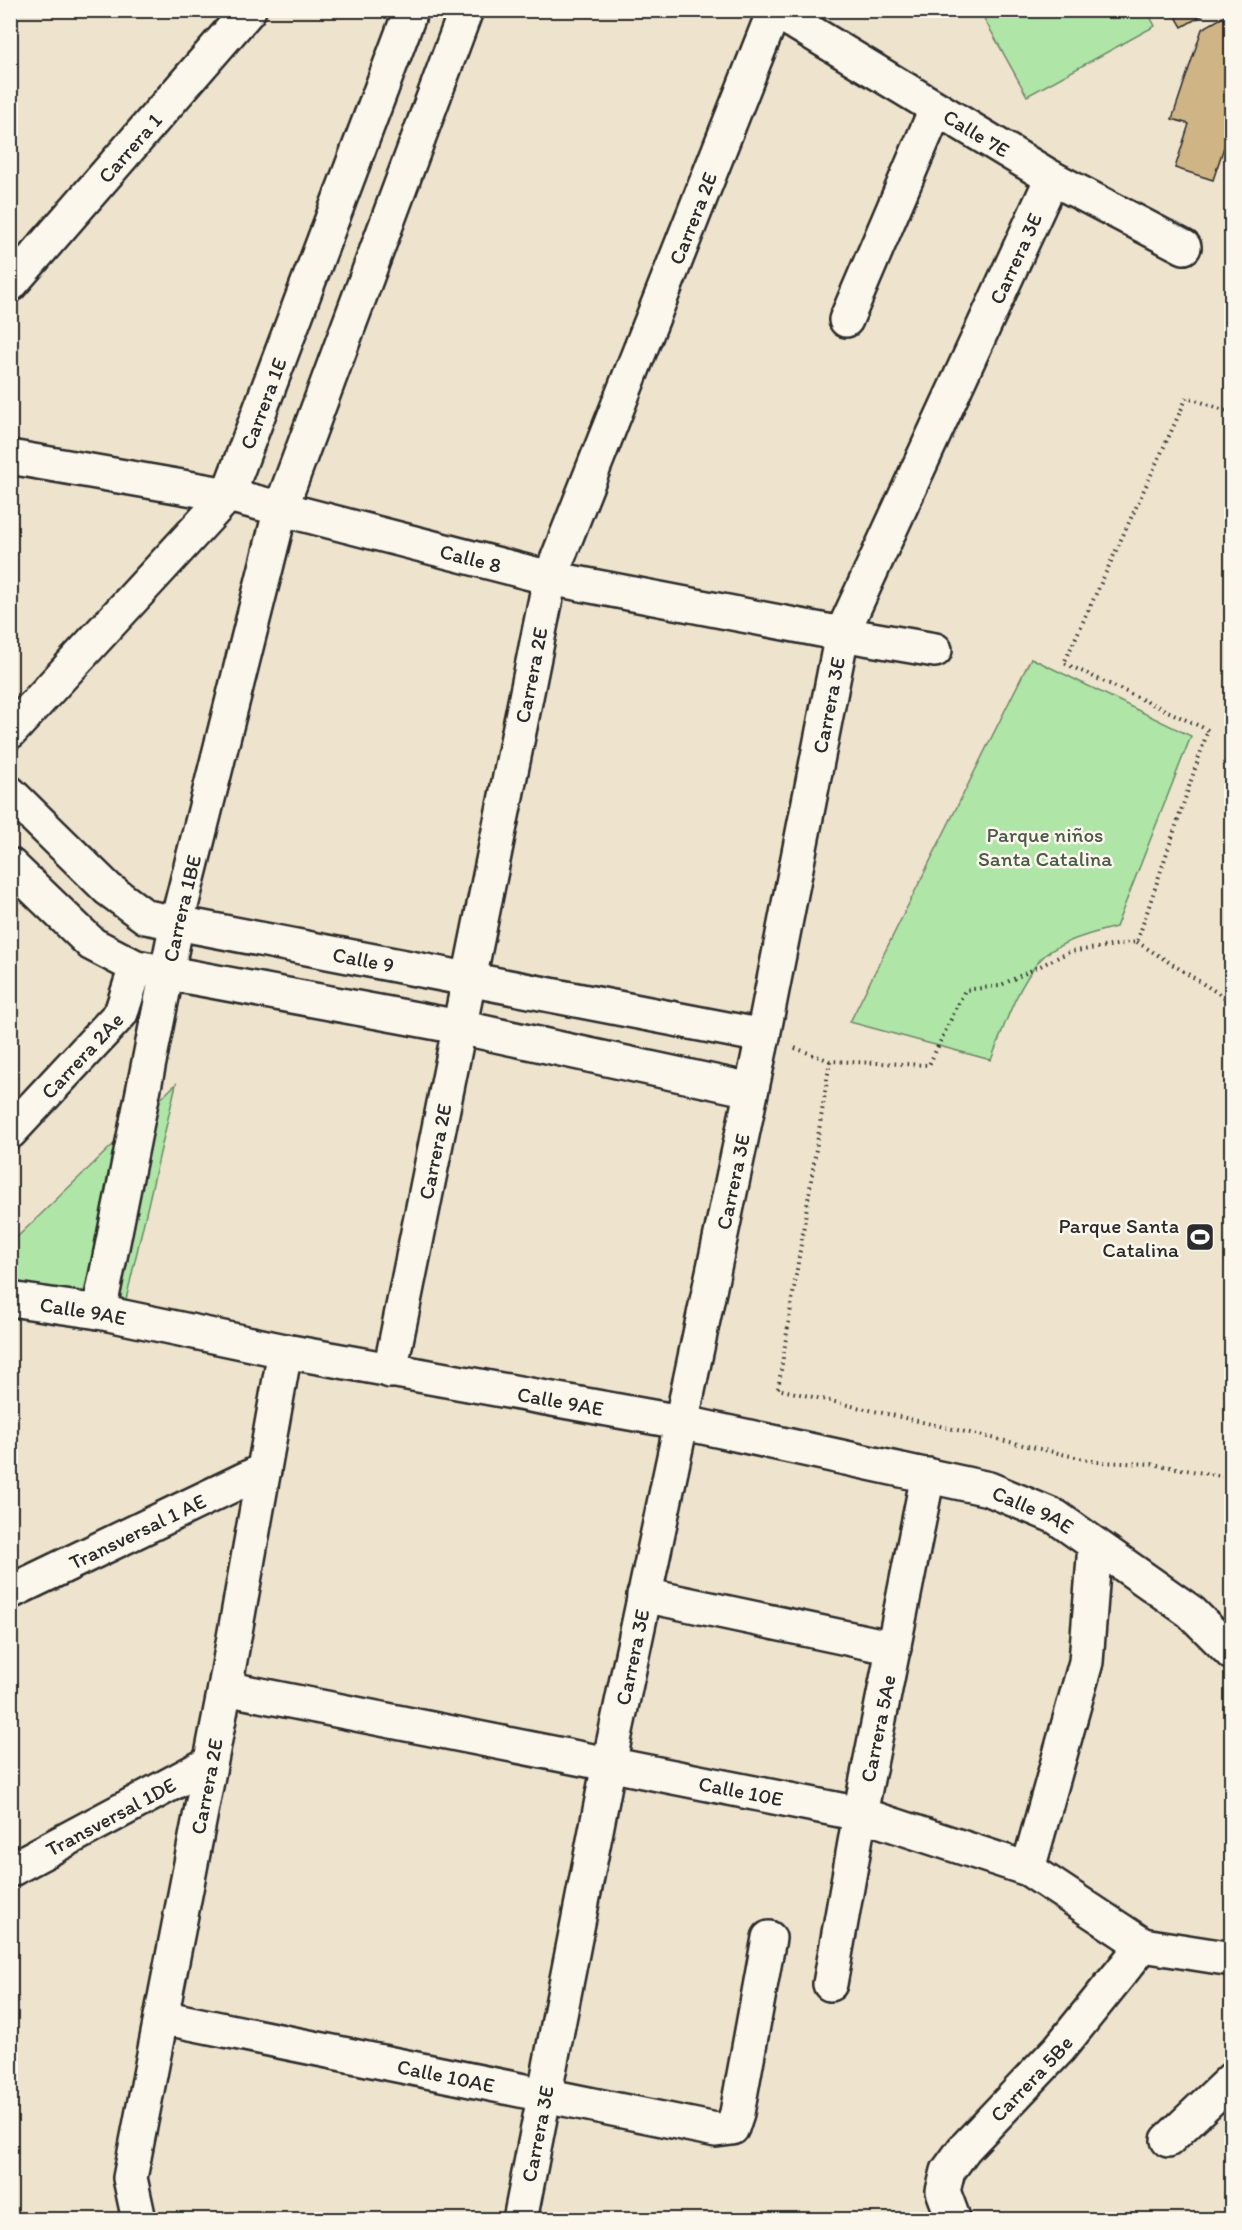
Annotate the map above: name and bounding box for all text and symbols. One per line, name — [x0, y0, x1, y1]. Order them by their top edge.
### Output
street label: Calle 7E — [939, 103, 1015, 162]
street label: Carrera 1 — [92, 107, 167, 188]
street label: Carrera 2E — [663, 168, 722, 268]
street label: Carrera 3E — [983, 209, 1047, 308]
street label: Carrera 1E — [234, 354, 291, 453]
street label: Calle 8 — [437, 538, 504, 577]
street label: Carrera 2E — [509, 625, 552, 725]
street label: Carrera 3E — [806, 655, 850, 755]
park label: Parque niños Santa Catalina — [978, 822, 1112, 871]
street label: Carrera 1BE — [157, 852, 206, 964]
street label: Calle 9 — [331, 941, 396, 977]
street label: Carrera 2Ae — [35, 1007, 128, 1104]
street label: Carrera 2E — [412, 1101, 456, 1202]
street label: Carrera 3E — [710, 1131, 755, 1232]
place label: Parque Santa Catalina — [1058, 1213, 1179, 1262]
sports icon: Parque Santa Catalina — [1184, 1221, 1216, 1253]
street label: Calle 9AE — [38, 1291, 129, 1330]
street label: Calle 9AE — [515, 1381, 606, 1421]
street label: Calle 9AE — [989, 1479, 1079, 1539]
street label: Transversal 1 AE — [65, 1487, 210, 1574]
street label: Carrera 3E — [609, 1607, 654, 1707]
street label: Carrera 5Ae — [854, 1672, 900, 1784]
street label: Carrera 2E — [184, 1736, 227, 1836]
street label: Calle 10E — [697, 1770, 785, 1811]
street label: Transversal 1DE — [41, 1771, 180, 1861]
street label: Carrera 5Be — [984, 2030, 1078, 2127]
street label: Calle 10AE — [395, 2053, 497, 2097]
street label: Carrera 3E — [515, 2083, 558, 2184]

